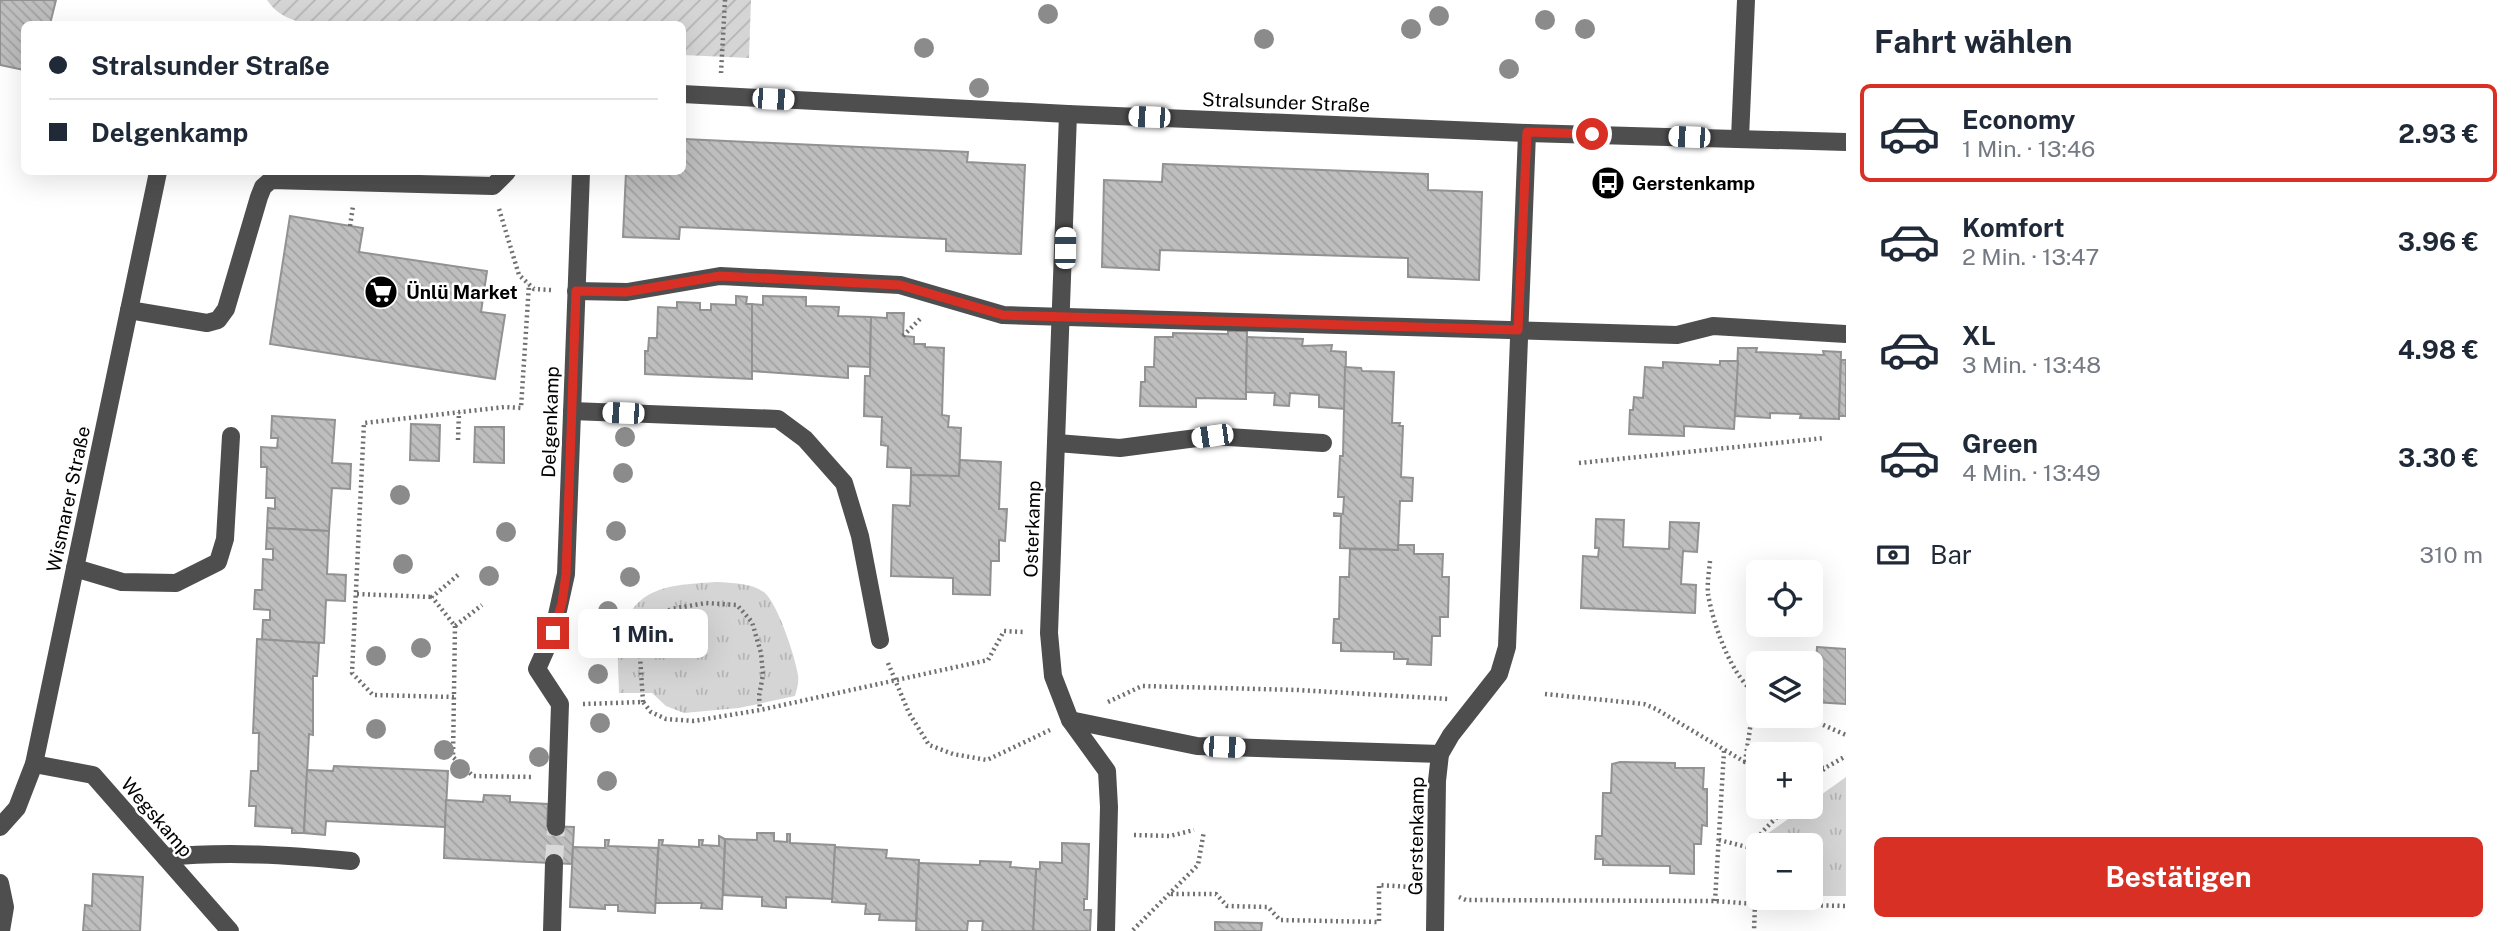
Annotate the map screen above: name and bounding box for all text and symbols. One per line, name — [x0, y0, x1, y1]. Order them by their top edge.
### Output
text: Fahrt wählen — [1874, 23, 2073, 60]
text: Stralsunder Straße — [91, 50, 330, 81]
car — [752, 87, 795, 111]
street label: Stralsunder Straße — [1202, 88, 1370, 116]
icon: car — [1878, 102, 1941, 165]
text: Economy — [1962, 104, 2075, 135]
car — [1128, 106, 1171, 128]
text: Delgenkamp — [91, 117, 248, 148]
route start — [1576, 118, 1608, 150]
text: 2.93 € — [2398, 118, 2479, 149]
car — [1668, 126, 1711, 148]
text: 1 Min. · 13:46 — [1962, 135, 2095, 162]
bus stop icon: Gerstenkamp — [1589, 164, 1627, 202]
place label: Gerstenkamp — [1632, 172, 1755, 194]
icon: car — [1878, 210, 1941, 273]
text: Komfort — [1962, 212, 2064, 243]
text: 3.96 € — [2398, 226, 2479, 257]
car — [1055, 227, 1076, 269]
text: 2 Min. · 13:47 — [1962, 243, 2099, 270]
supermarket icon: Ünlü Market — [362, 273, 400, 311]
place label: Ünlü Market — [406, 281, 518, 303]
icon: car — [1878, 318, 1941, 381]
text: XL — [1962, 320, 1996, 351]
text: 4.98 € — [2398, 334, 2479, 365]
text: 3 Min. · 13:48 — [1962, 351, 2101, 378]
street label: Delgenkamp — [537, 366, 563, 478]
car — [602, 402, 645, 424]
car — [1190, 423, 1235, 449]
street label: Wismarer Straße — [42, 424, 94, 574]
icon: car — [1878, 426, 1941, 489]
text: Green — [1962, 428, 2038, 459]
text: 3.30 € — [2398, 442, 2479, 473]
text: 4 Min. · 13:49 — [1962, 459, 2101, 486]
street label: Osterkamp — [1019, 480, 1045, 578]
icon: cash — [1874, 536, 1912, 574]
text: Bar — [1930, 539, 1972, 570]
text: 310 m — [2420, 541, 2483, 568]
map controls — [1746, 560, 1823, 910]
button: locate — [1746, 560, 1823, 637]
callout: 1 Min. — [578, 608, 707, 658]
route end — [537, 617, 569, 649]
text: 1 Min. — [612, 620, 674, 647]
button: layers — [1746, 651, 1823, 728]
car — [1203, 736, 1246, 758]
button: + — [1746, 742, 1823, 819]
street label: Wegskamp — [117, 773, 197, 861]
street label: Gerstenkamp — [1404, 776, 1428, 896]
button: − — [1746, 833, 1823, 910]
button: Bestätigen — [1874, 837, 2483, 917]

